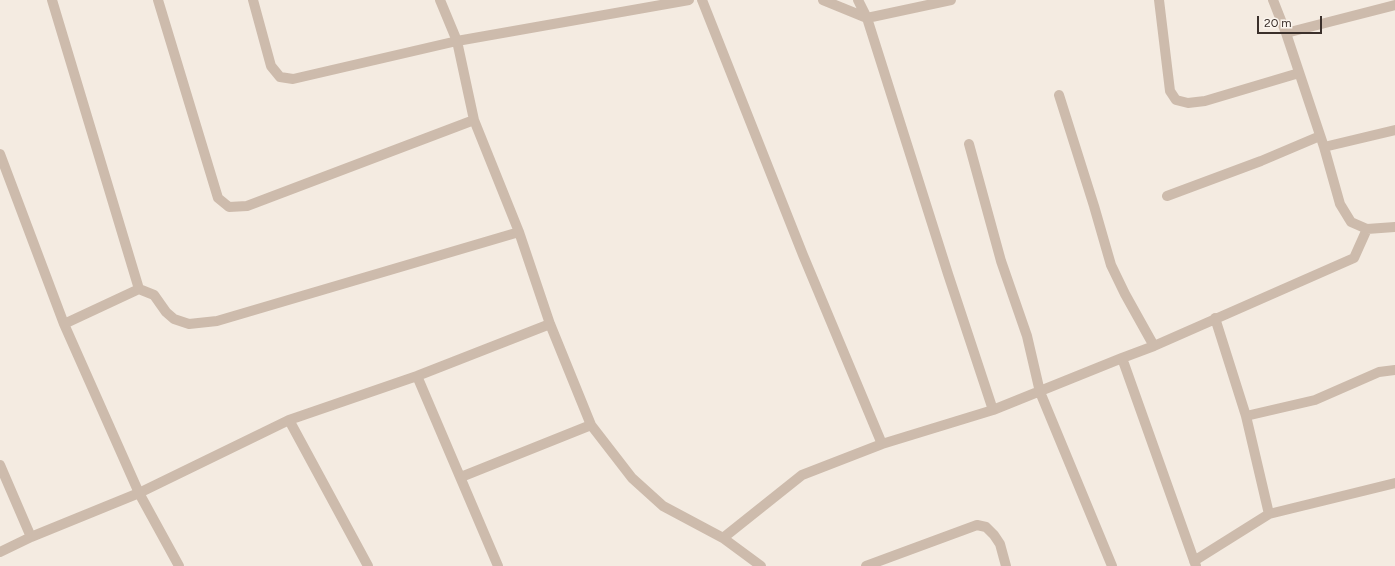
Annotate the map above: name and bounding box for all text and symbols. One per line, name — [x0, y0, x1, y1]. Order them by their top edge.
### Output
scale bar — [1259, 8, 1324, 34]
text: 20 m — [1264, 16, 1292, 30]

